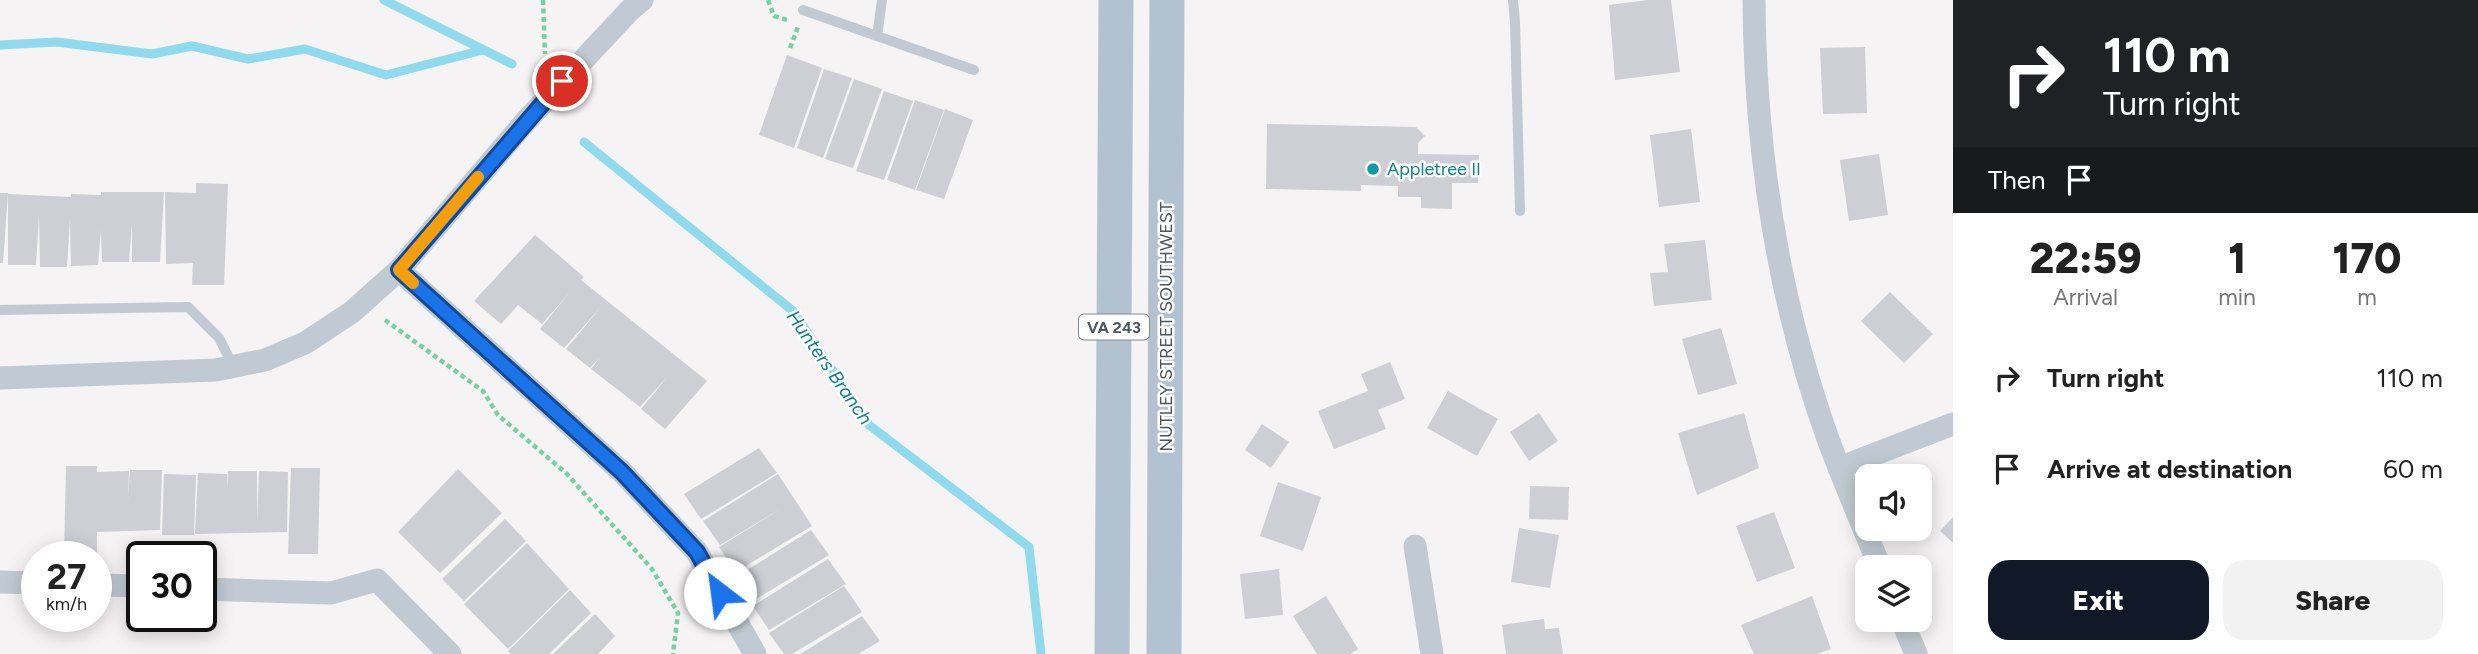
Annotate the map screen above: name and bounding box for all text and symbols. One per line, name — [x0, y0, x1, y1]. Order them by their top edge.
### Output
text: 110 m — [2103, 25, 2231, 84]
icon: right — [1988, 28, 2079, 119]
pin — [532, 51, 592, 111]
icon: arrive — [543, 62, 581, 100]
text: Turn right — [2103, 85, 2241, 123]
place label: Appletree II — [1387, 158, 1481, 180]
marker: Appletree II — [1365, 161, 1381, 177]
icon: arrive — [2060, 161, 2098, 199]
text: Then — [1988, 164, 2046, 196]
street label: NUTLEY STREET SOUTHWEST — [1155, 202, 1177, 452]
text: 22:59 — [2030, 233, 2142, 284]
text: 1 — [2228, 233, 2246, 284]
text: 170 — [2332, 233, 2401, 284]
text: Arrival — [2053, 283, 2118, 311]
text: min — [2218, 283, 2256, 311]
text: m — [2357, 283, 2377, 311]
water label: Hunters Branch — [782, 306, 878, 429]
road number: VA 243 — [1079, 314, 1149, 340]
icon: right — [1988, 359, 2026, 397]
text: Turn right — [2047, 362, 2164, 394]
text: 110 m — [2376, 362, 2443, 394]
icon: arrive — [1988, 450, 2026, 488]
text: Arrive at destination — [2047, 453, 2292, 485]
text: 60 m — [2383, 453, 2443, 485]
map controls — [1855, 464, 1932, 632]
button: sound — [1855, 464, 1932, 541]
speed limit sign: 30 — [126, 541, 217, 632]
button: layers — [1855, 555, 1932, 632]
text: 27 — [47, 556, 86, 598]
position arrow — [683, 556, 757, 630]
button: Exit — [1988, 560, 2209, 640]
button: Share — [2223, 560, 2443, 640]
text: km/h — [46, 593, 87, 615]

